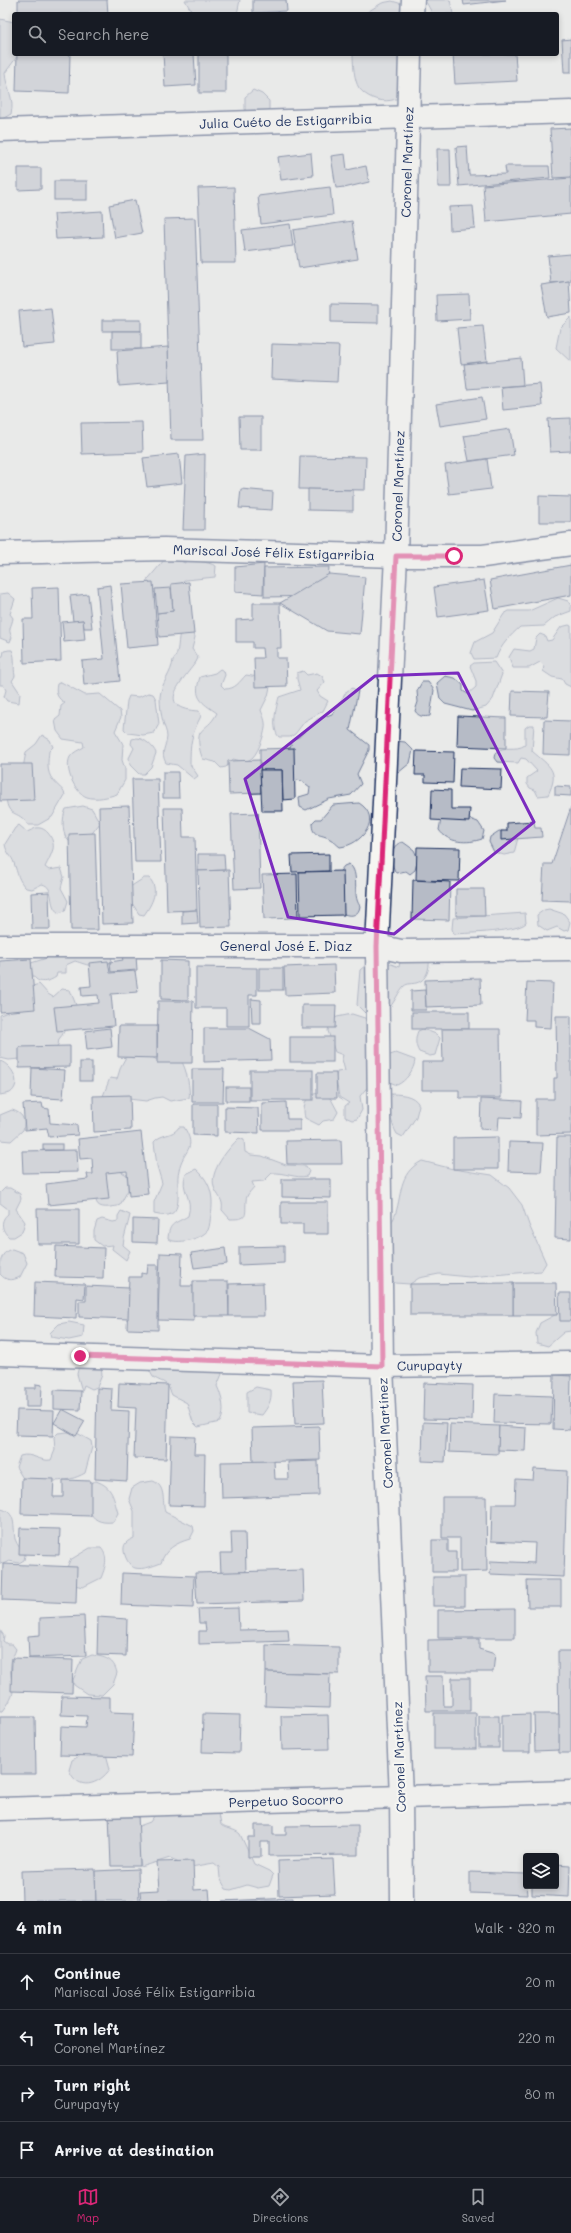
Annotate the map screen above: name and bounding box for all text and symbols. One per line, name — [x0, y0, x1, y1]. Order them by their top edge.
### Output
search box — [12, 12, 559, 56]
icon: search — [26, 23, 48, 45]
text: Search here — [58, 24, 149, 44]
street label: Coronel Martínez — [396, 106, 417, 218]
street label: Julia Cuéto de Estigarribia — [199, 109, 373, 132]
street label: Coronel Martínez — [387, 430, 408, 542]
street label: Mariscal José Félix Estigarribia — [173, 540, 375, 563]
route start — [445, 547, 463, 565]
street label: General José E. Diaz — [220, 937, 352, 954]
route end — [71, 1347, 89, 1365]
street label: Curupayty — [397, 1356, 463, 1374]
street label: Coronel Martínez — [373, 1377, 396, 1489]
street label: Coronel Martínez — [388, 1701, 409, 1813]
street label: Perpetuo Socorro — [228, 1790, 344, 1810]
map controls — [523, 1853, 559, 1889]
button: layers — [523, 1853, 559, 1889]
text: 4 min — [16, 1916, 62, 1938]
text: Walk · 320 m — [474, 1919, 555, 1936]
text: Continue — [54, 1963, 121, 1983]
icon: ahead — [16, 1971, 38, 1993]
text: 20 m — [525, 1973, 555, 1990]
text: Mariscal José Félix Estigarribia — [54, 1983, 256, 2000]
text: Turn left — [54, 2019, 119, 2039]
icon: left — [16, 2027, 38, 2049]
text: 220 m — [518, 2029, 555, 2046]
text: Coronel Martínez — [54, 2039, 165, 2056]
text: Turn right — [54, 2075, 131, 2095]
icon: right — [16, 2083, 38, 2105]
text: 80 m — [525, 2085, 555, 2102]
text: Curupayty — [54, 2095, 119, 2112]
icon: arrive — [16, 2139, 38, 2161]
text: Arrive at destination — [54, 2140, 214, 2160]
tab: Map — [77, 2186, 99, 2225]
tab: Directions — [252, 2186, 308, 2225]
tab: Saved — [462, 2186, 494, 2225]

